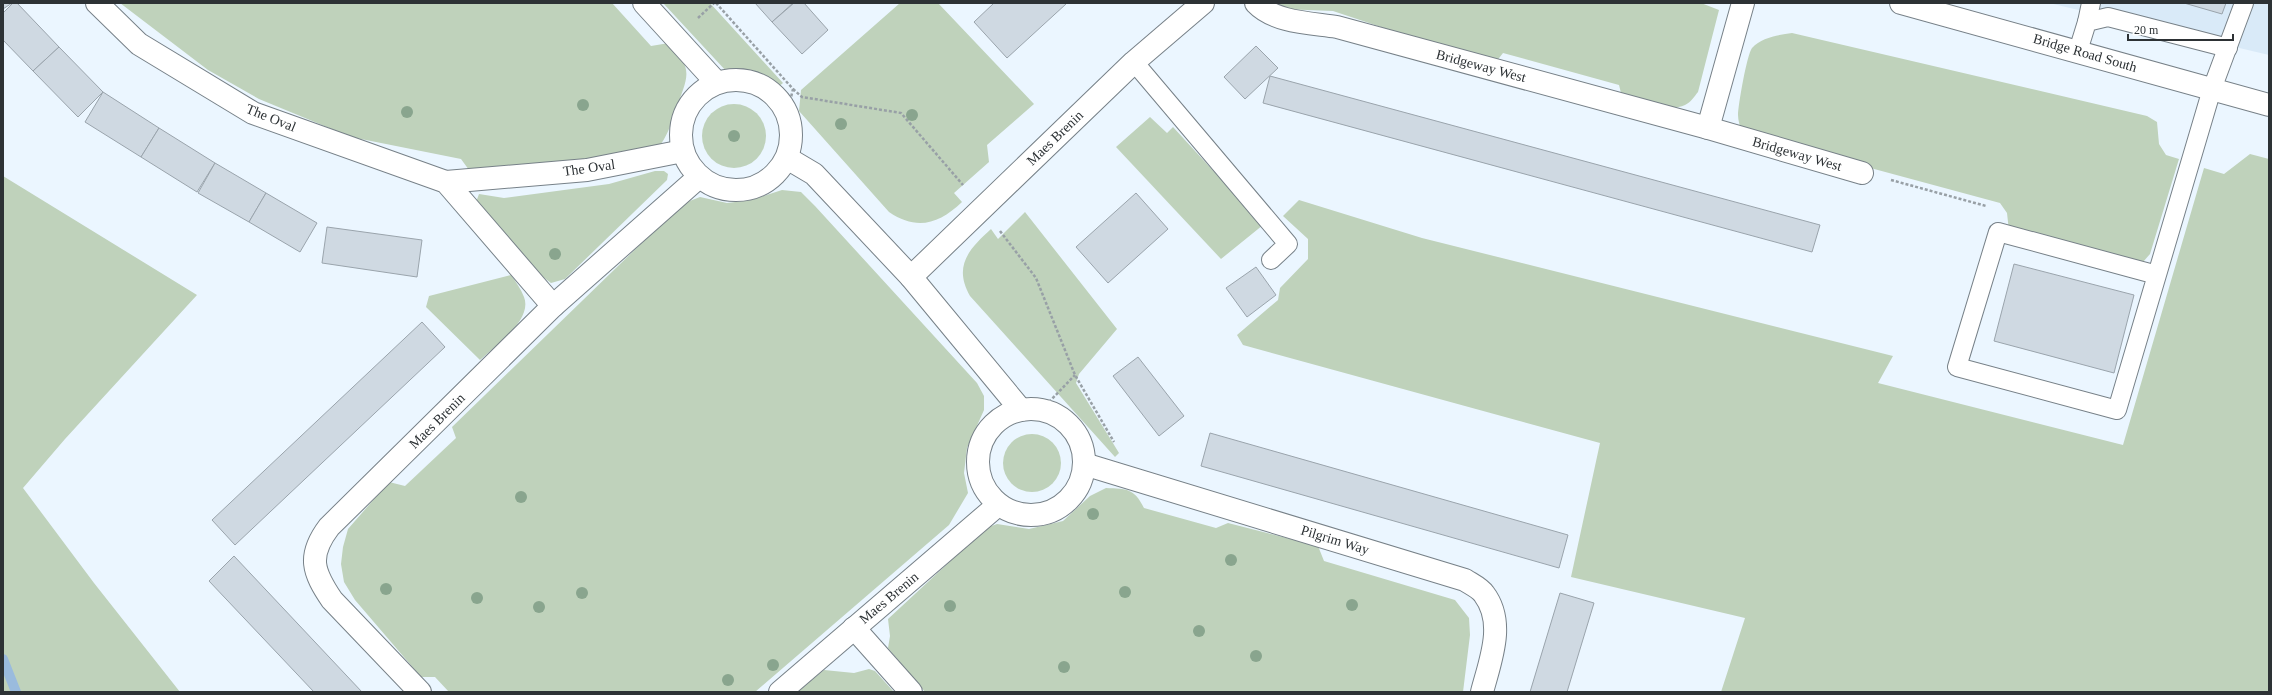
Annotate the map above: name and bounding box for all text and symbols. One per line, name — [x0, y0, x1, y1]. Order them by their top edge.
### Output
scale bar — [2128, 16, 2233, 42]
text: 20 m — [2134, 23, 2159, 37]
street label: Bridge Road South — [2031, 31, 2139, 75]
street label: Bridgeway West — [1434, 47, 1528, 85]
street label: The Oval — [244, 101, 298, 135]
street label: Maes Brenin — [1024, 108, 1086, 168]
street label: Bridgeway West — [1751, 134, 1844, 174]
street label: The Oval — [562, 157, 616, 179]
street label: Maes Brenin — [406, 390, 468, 452]
street label: Pilgrim Way — [1299, 523, 1371, 557]
street label: Maes Brenin — [857, 569, 921, 627]

